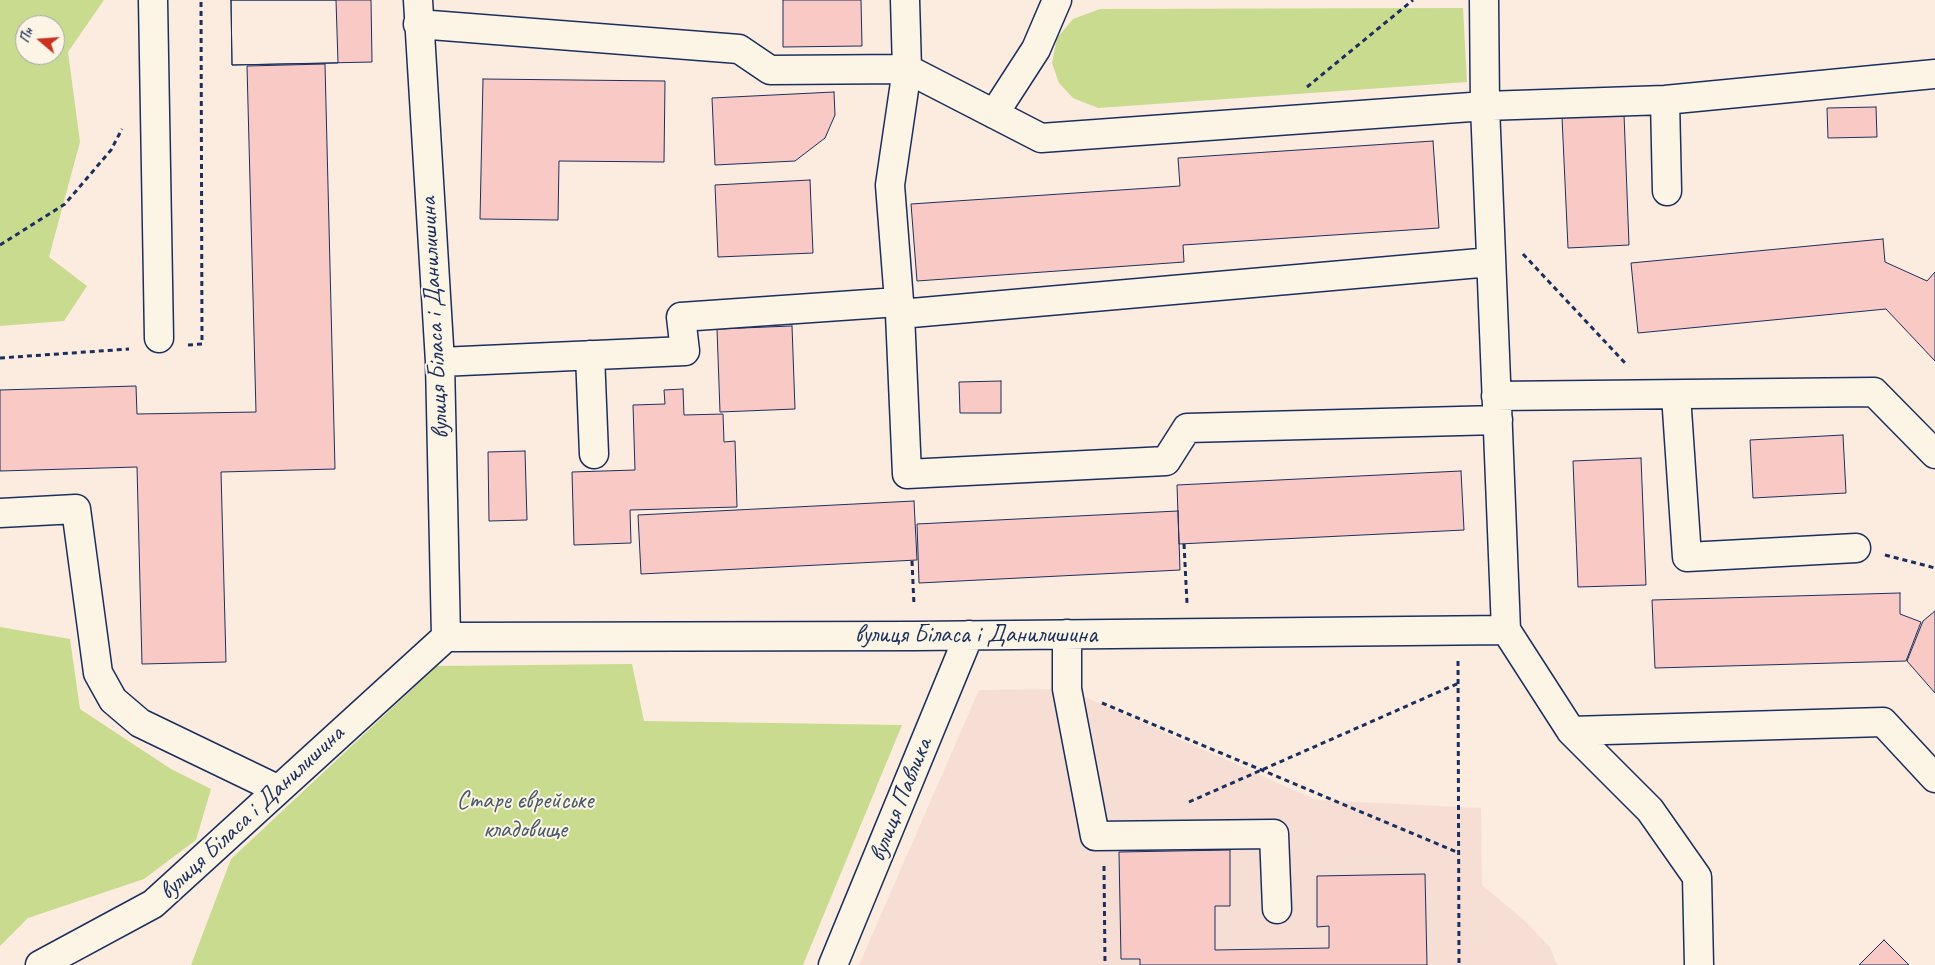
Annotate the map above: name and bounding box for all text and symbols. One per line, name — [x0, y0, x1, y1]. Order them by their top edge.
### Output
north arrow — [15, 15, 65, 65]
text: Пн — [16, 26, 37, 45]
street label: вулиця Біласа і Данилишина — [414, 196, 456, 440]
street label: вулиця Біласа і Данилишина — [855, 620, 1097, 650]
street label: вулиця Біласа і Данилишина — [153, 719, 351, 907]
street label: вулиця Павлика — [863, 734, 939, 866]
park label: Старе єврейське кладовище — [457, 786, 593, 845]

